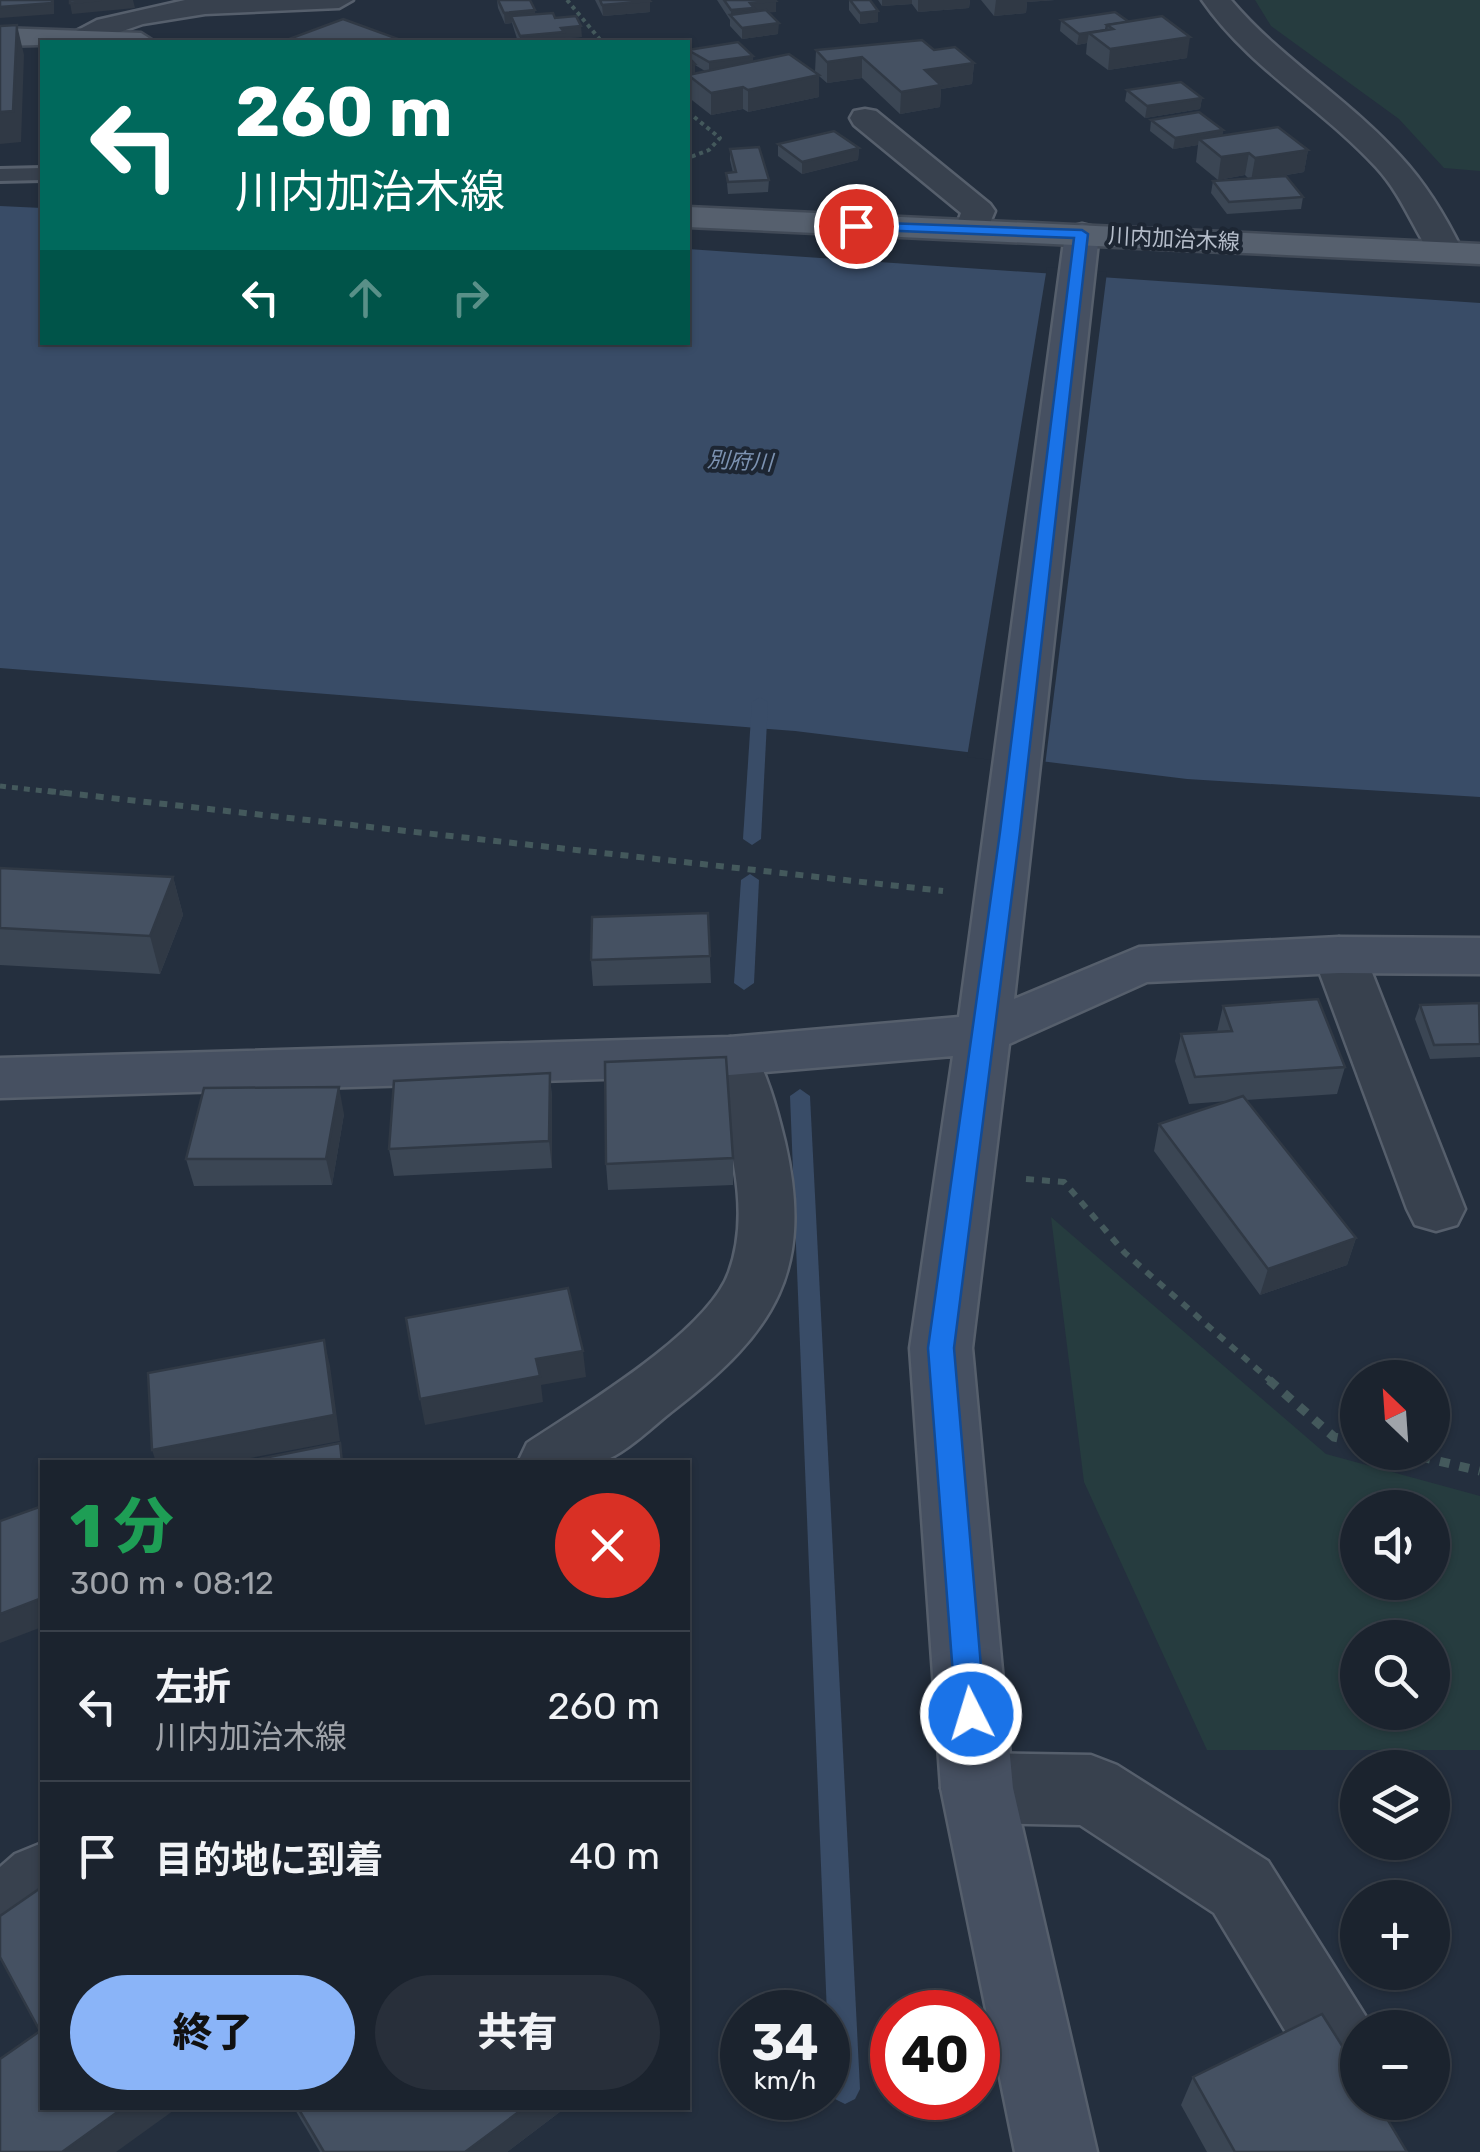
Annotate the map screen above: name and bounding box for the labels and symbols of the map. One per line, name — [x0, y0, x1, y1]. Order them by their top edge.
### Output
pin — [814, 184, 899, 269]
street label: 川内加治木線 — [1107, 222, 1241, 256]
water label: 別府川 — [706, 446, 776, 476]
north arrow — [1340, 1360, 1450, 1470]
position arrow — [919, 1662, 1023, 1766]
speed limit sign: 40 — [870, 1990, 1000, 2120]

